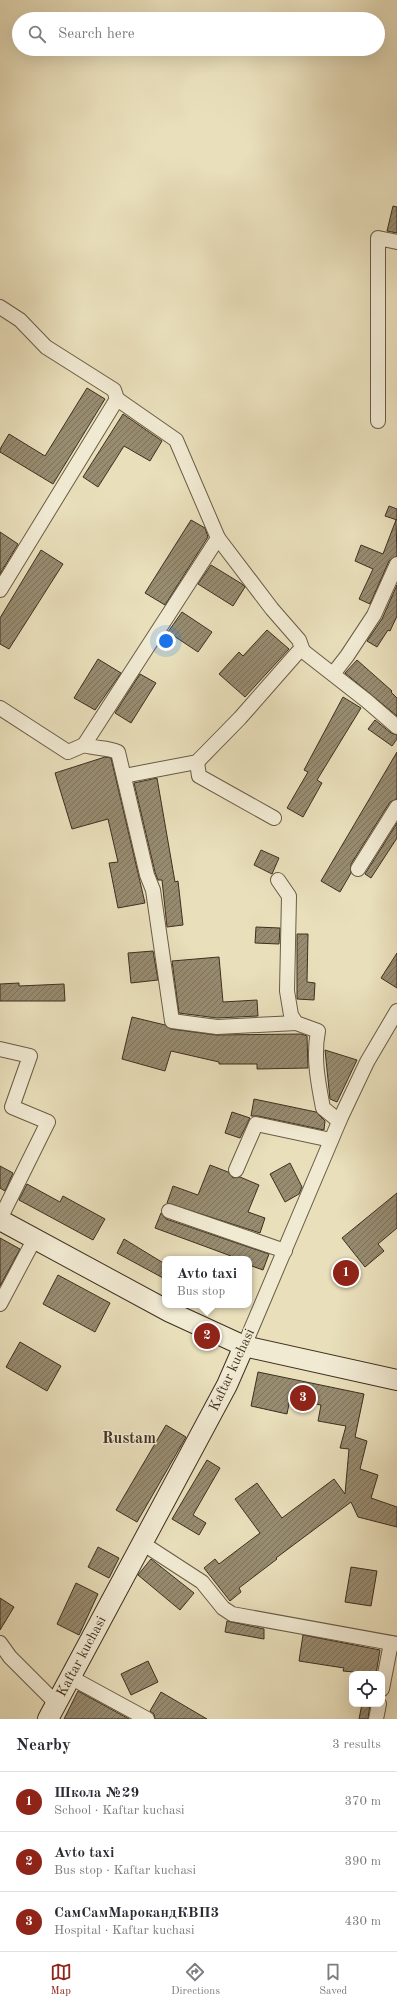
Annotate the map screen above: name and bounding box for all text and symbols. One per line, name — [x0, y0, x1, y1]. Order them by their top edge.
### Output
search box — [12, 12, 385, 56]
icon: search — [26, 23, 48, 45]
text: Search here — [58, 27, 135, 42]
your location — [156, 631, 176, 651]
popup — [162, 1256, 252, 1308]
pin: 1 — [333, 1258, 359, 1288]
text: Avto taxi — [177, 1267, 237, 1282]
text: Bus stop — [177, 1285, 225, 1298]
pin: 2 — [194, 1321, 220, 1351]
street label: Kaftar kuchasi — [207, 1327, 257, 1413]
pin: 3 — [290, 1383, 316, 1413]
district label: Rustam — [102, 1431, 156, 1447]
street label: Kaftar kuchasi — [54, 1614, 109, 1699]
map controls — [349, 1671, 385, 1707]
button: locate — [349, 1671, 385, 1707]
text: Nearby — [16, 1737, 71, 1754]
text: 3 results — [332, 1738, 381, 1751]
text: Школа №29 — [54, 1786, 139, 1801]
text: 1 — [25, 1795, 33, 1808]
text: 370 m — [344, 1795, 381, 1808]
text: School · Kaftar kuchasi — [54, 1804, 185, 1817]
text: Avto taxi — [54, 1846, 115, 1861]
text: 2 — [25, 1855, 33, 1868]
text: 390 m — [344, 1855, 381, 1868]
text: Bus stop · Kaftar kuchasi — [54, 1864, 196, 1877]
text: СамСамМарокандКВП3 — [54, 1906, 219, 1921]
text: 3 — [25, 1915, 33, 1928]
text: 430 m — [344, 1915, 381, 1928]
text: Hospital · Kaftar kuchasi — [54, 1924, 194, 1937]
tab: Map — [50, 1961, 72, 1999]
tab: Directions — [171, 1961, 220, 1999]
tab: Saved — [319, 1961, 347, 1999]

